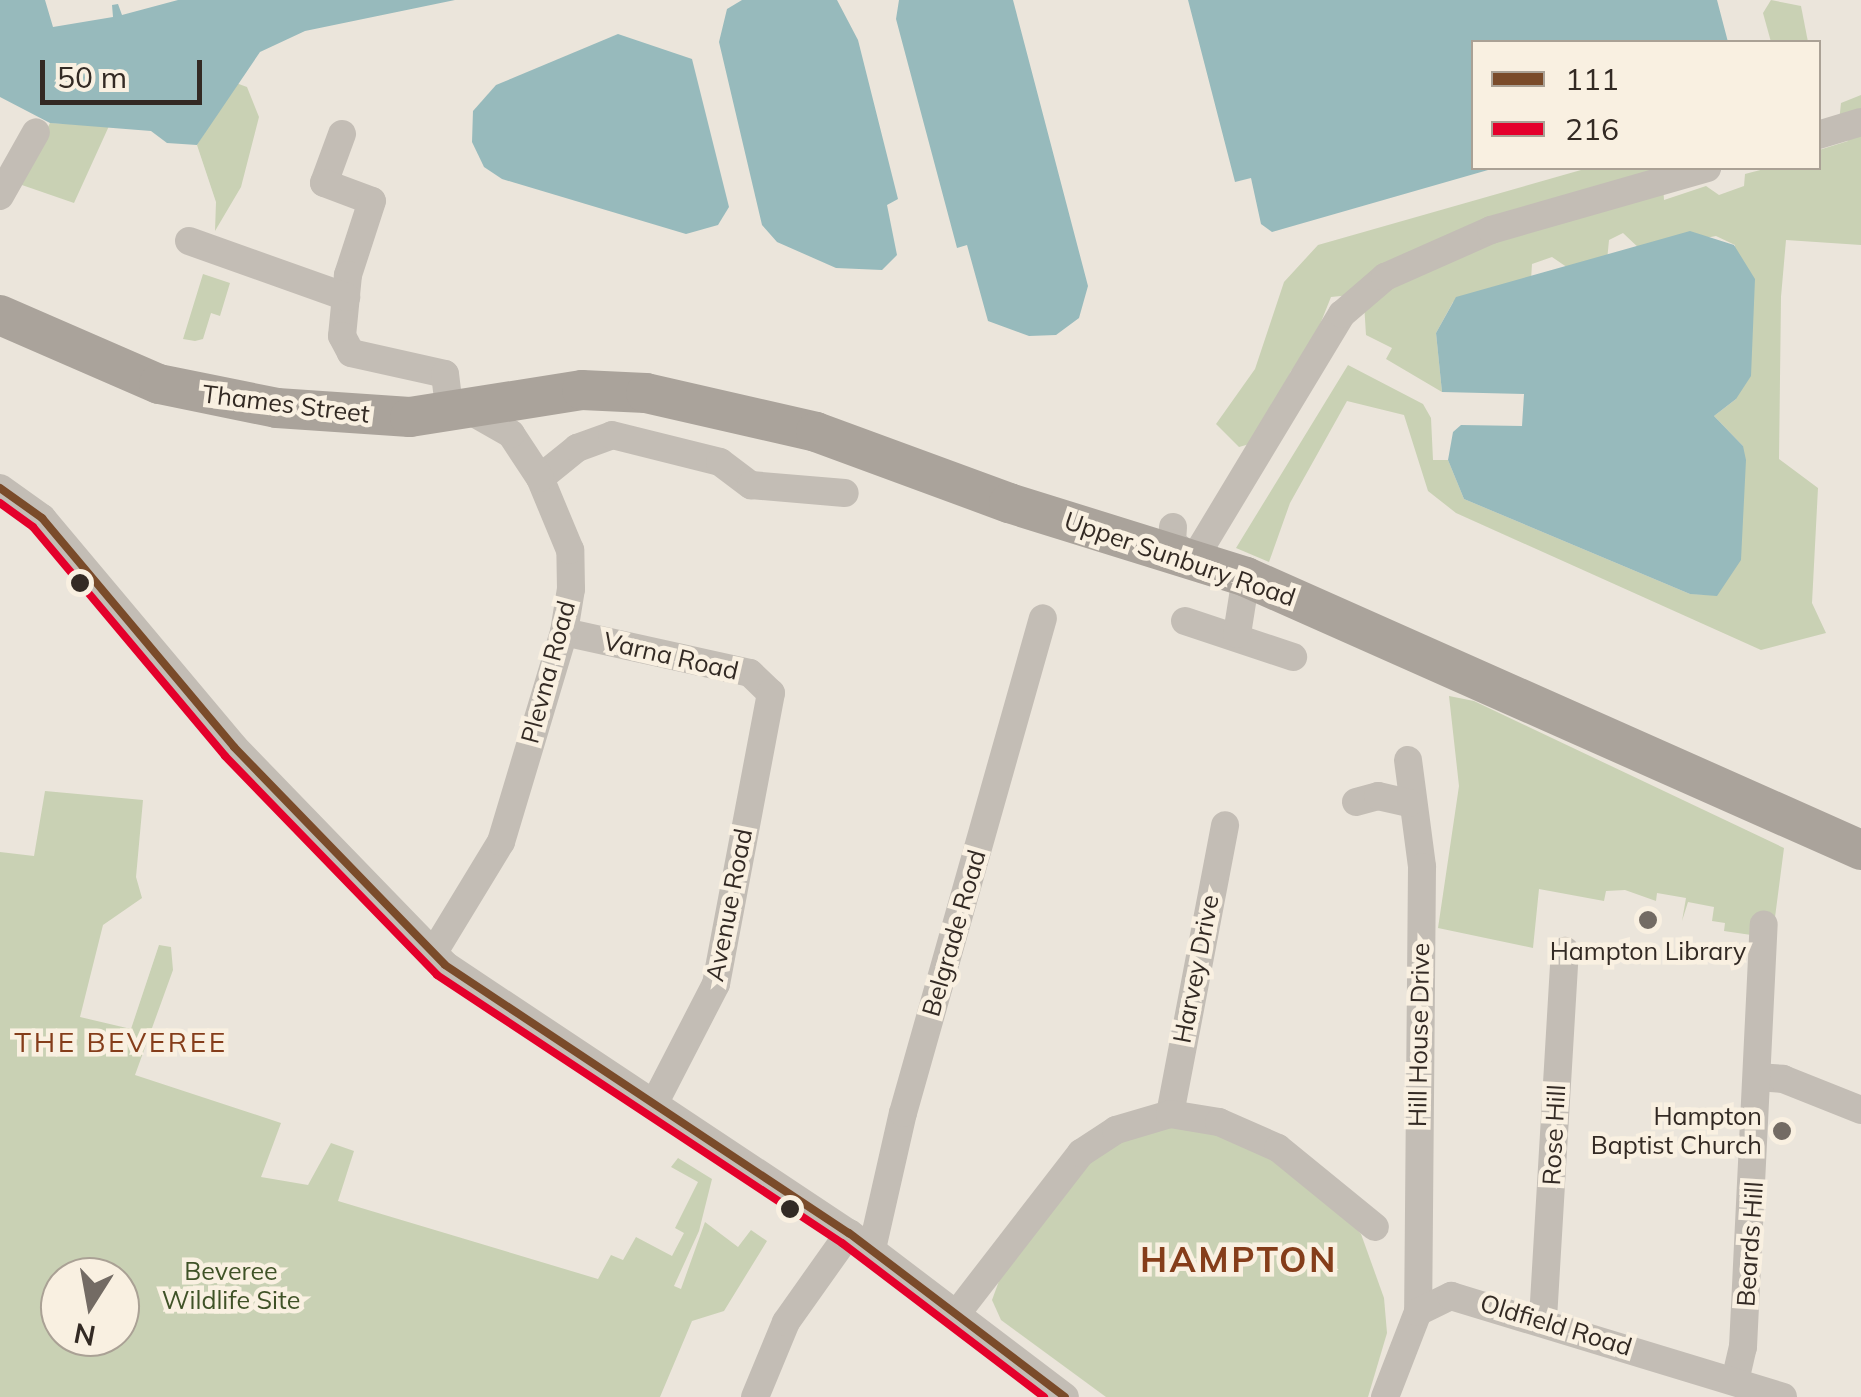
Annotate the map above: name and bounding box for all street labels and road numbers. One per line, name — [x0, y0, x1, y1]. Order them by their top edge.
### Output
street label: Thames Street — [201, 379, 371, 429]
street label: Upper Sunbury Road — [1061, 505, 1299, 613]
street label: Plevna Road — [515, 597, 581, 747]
street label: Varna Road — [601, 626, 741, 686]
street label: Avenue Road — [699, 826, 759, 984]
street label: Belgrade Road — [916, 846, 992, 1020]
street label: Harvey Drive — [1167, 892, 1225, 1046]
street label: Hill House Drive — [1402, 943, 1436, 1127]
street label: Rose Hill — [1536, 1084, 1572, 1186]
street label: Beards Hill — [1731, 1180, 1769, 1308]
street label: Oldfield Road — [1477, 1288, 1635, 1362]

